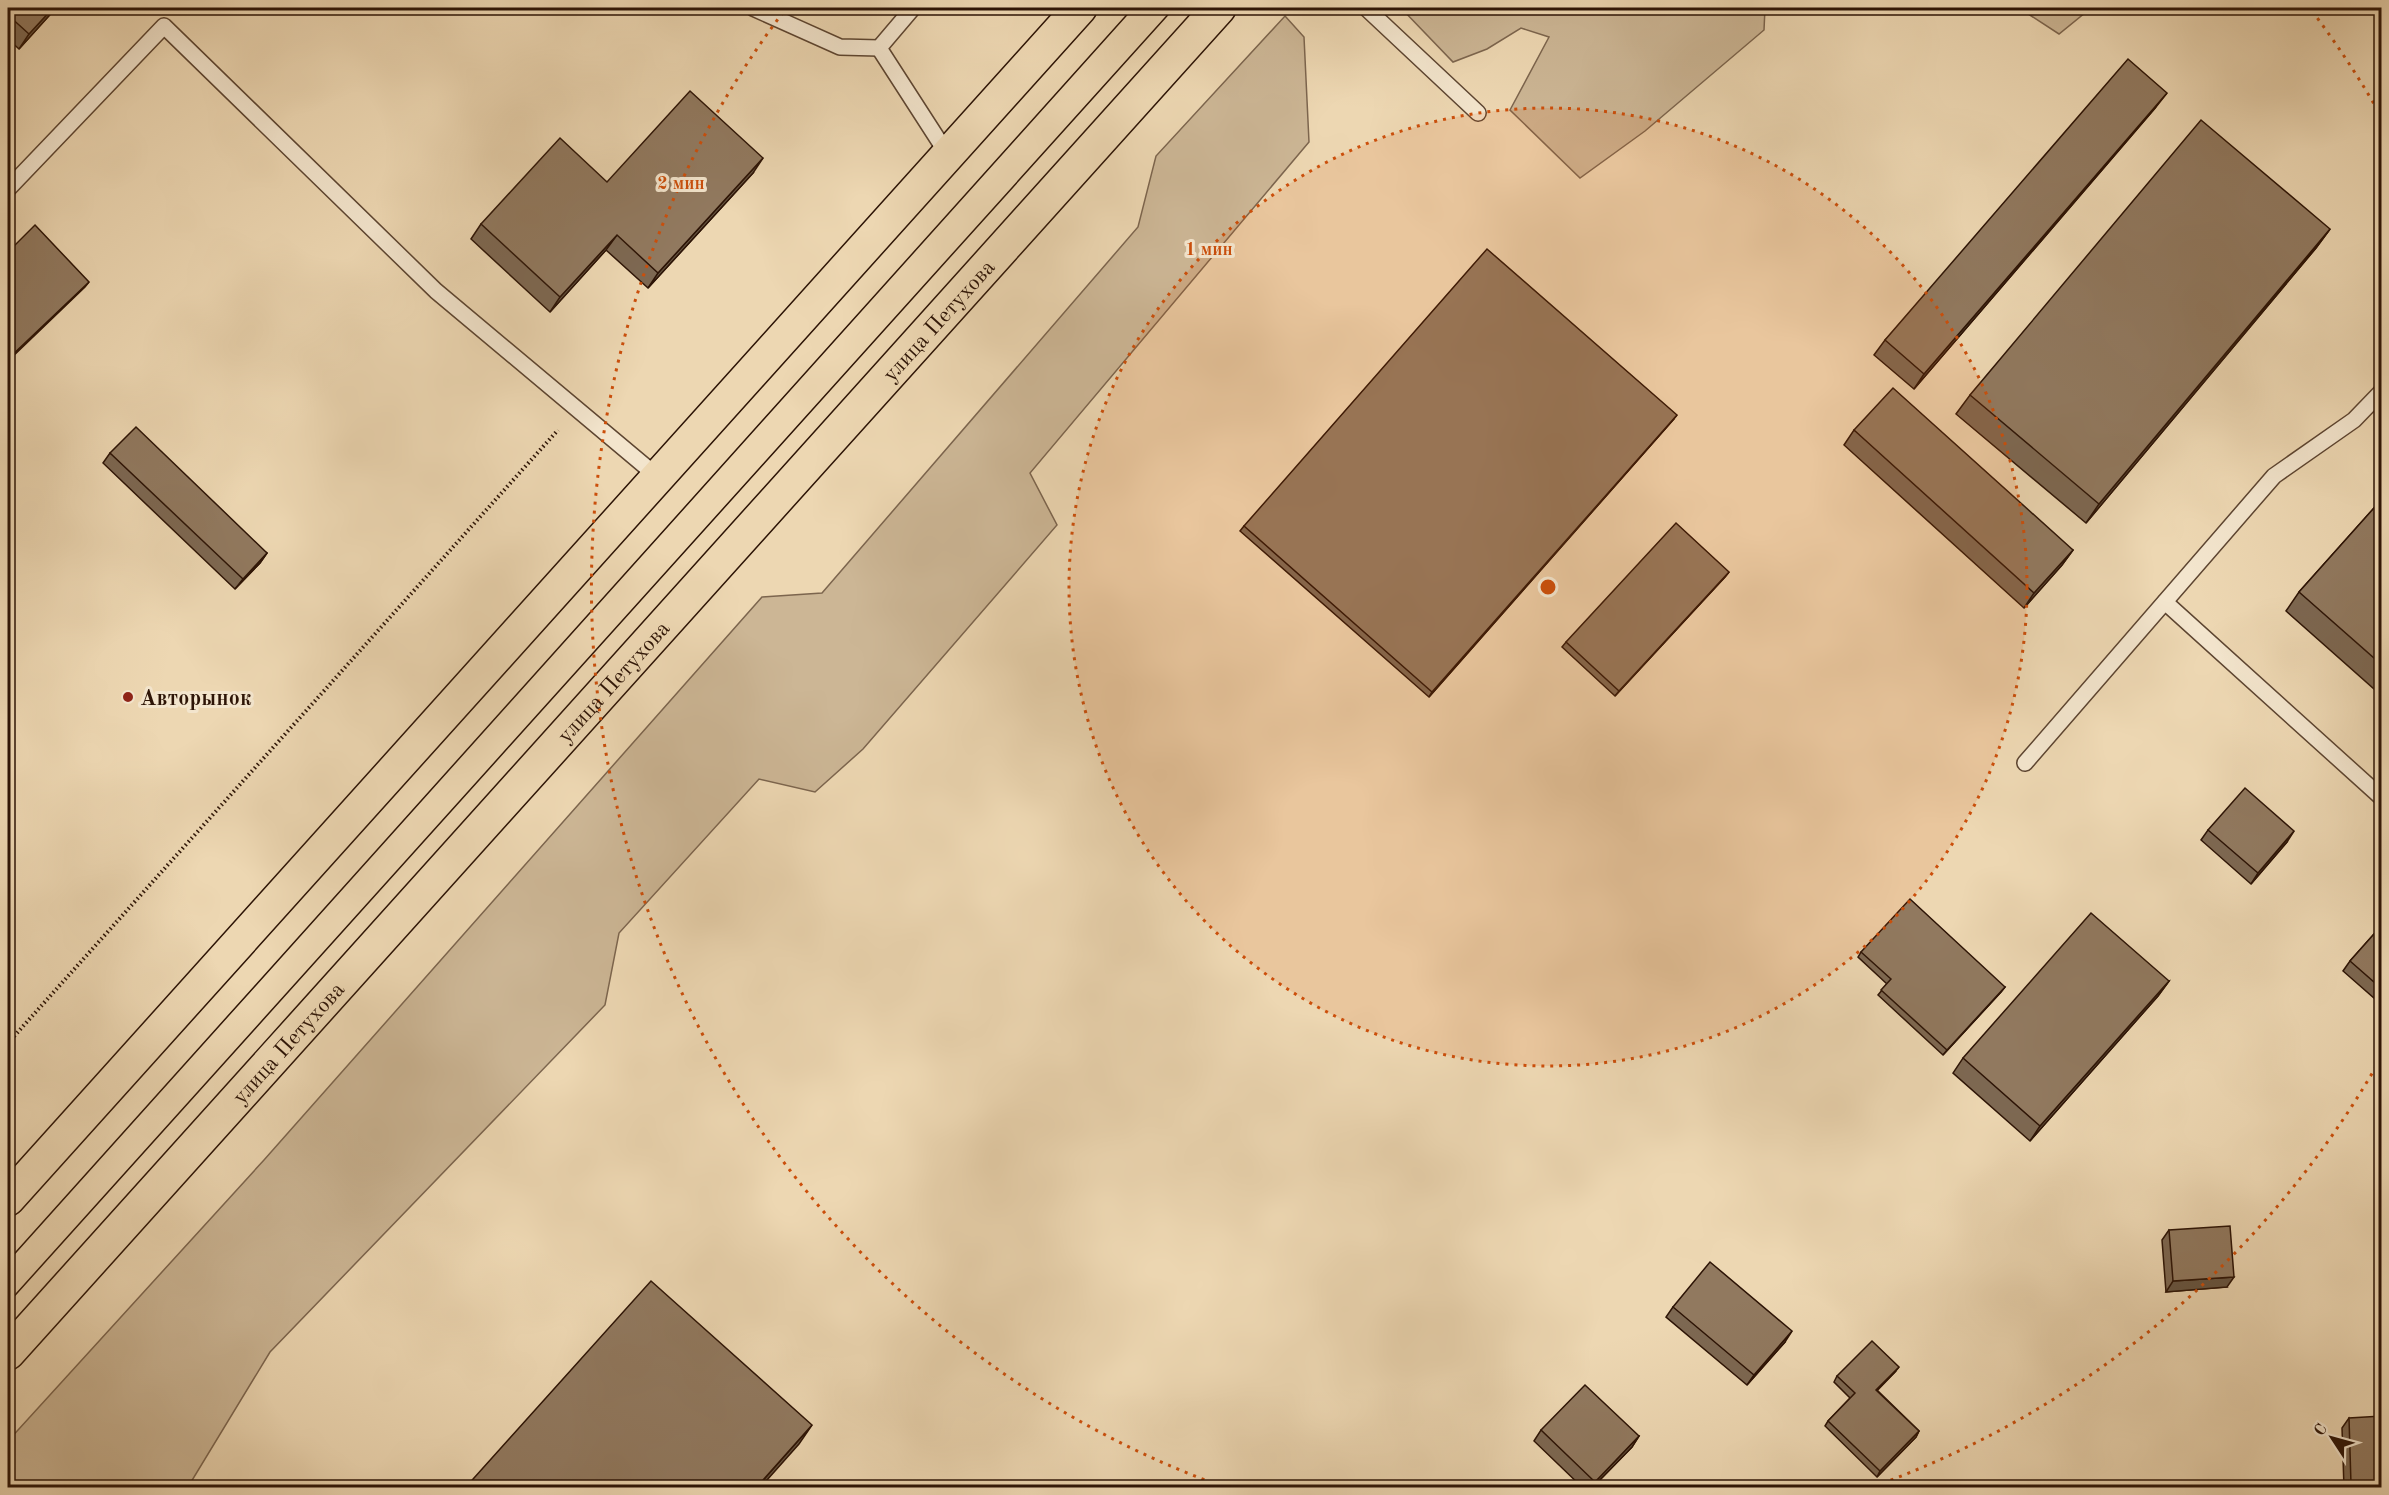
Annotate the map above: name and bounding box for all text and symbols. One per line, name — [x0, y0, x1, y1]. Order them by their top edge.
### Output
text: 2 мин — [657, 175, 705, 193]
text: 1 мин — [1185, 241, 1233, 259]
street label: улица Петухова — [879, 256, 1000, 386]
centre of rings — [1538, 577, 1558, 597]
street label: улица Петухова — [554, 617, 675, 748]
place label: Авторынок — [140, 688, 252, 710]
marker: Авторынок — [121, 690, 135, 704]
street label: улица Петухова — [229, 979, 349, 1109]
north arrow — [2302, 1408, 2362, 1468]
text: С — [2312, 1421, 2331, 1439]

